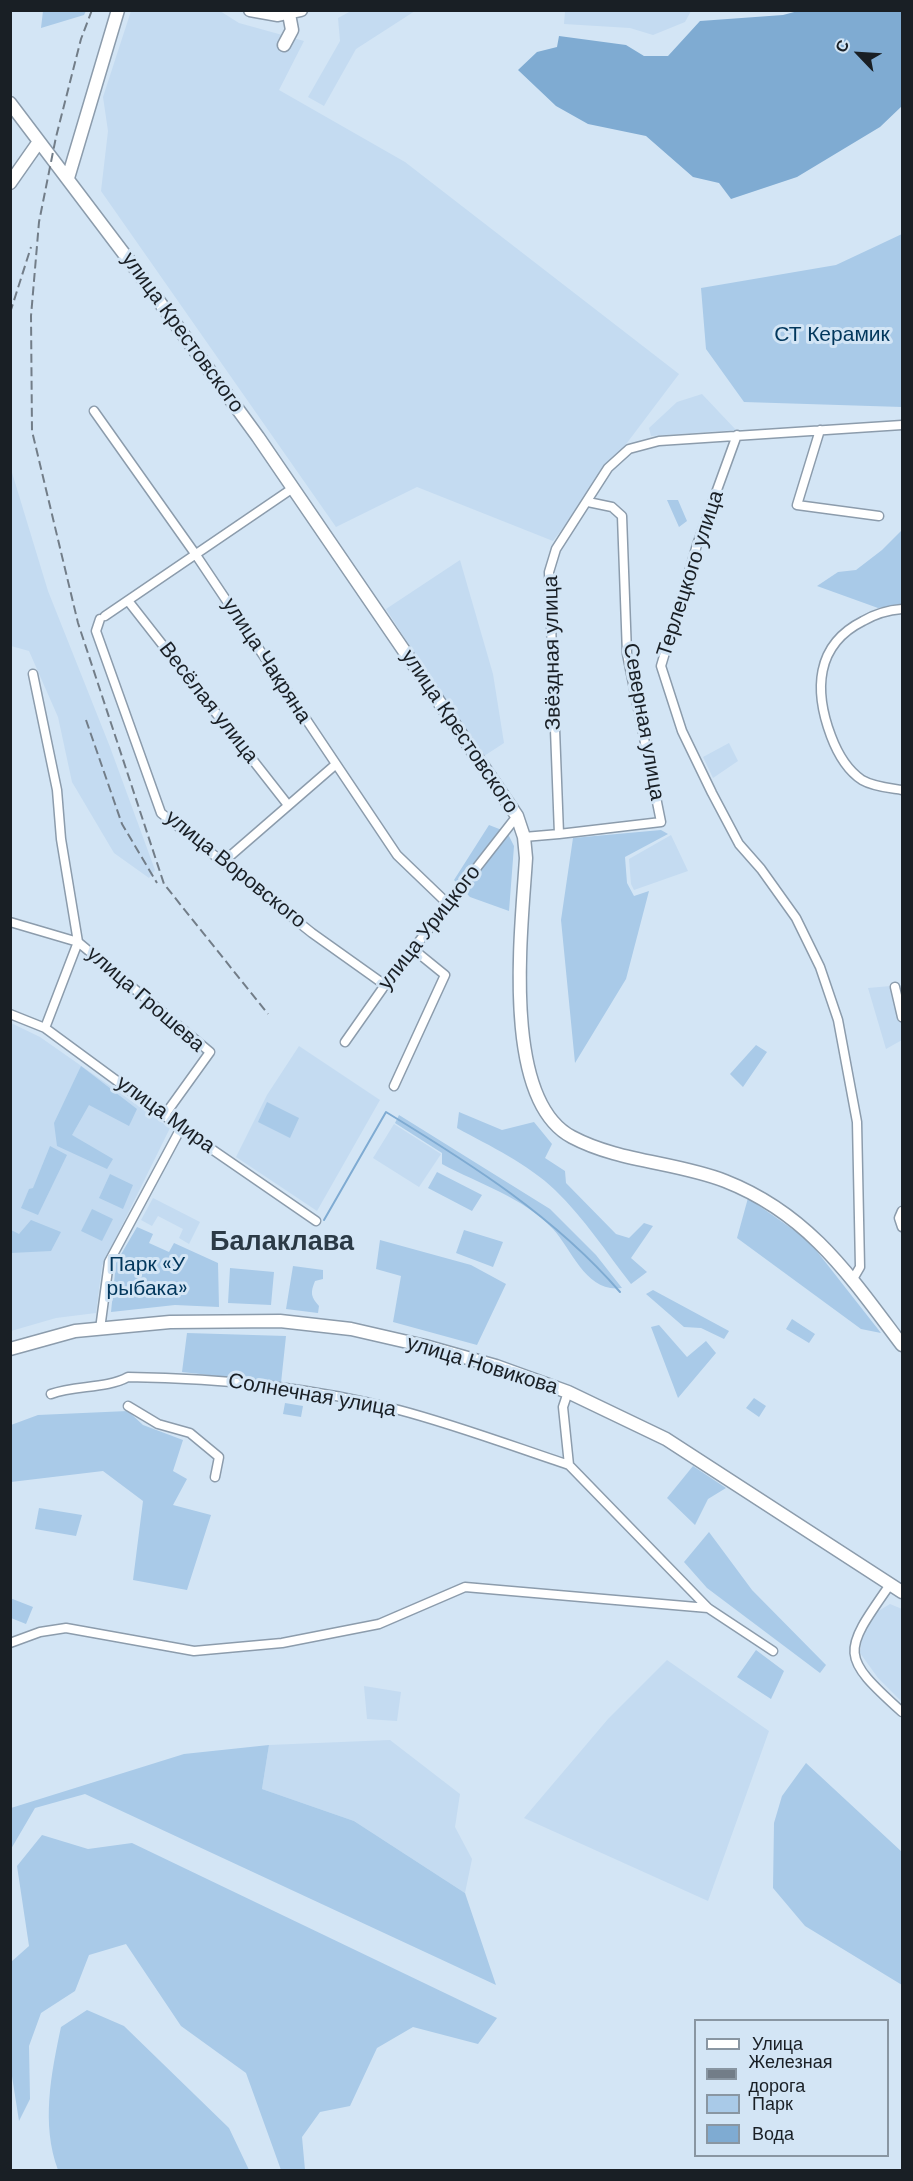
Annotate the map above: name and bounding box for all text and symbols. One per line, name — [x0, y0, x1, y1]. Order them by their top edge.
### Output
north arrow — [829, 24, 889, 84]
text: С — [830, 37, 854, 56]
street label: улица Крестовского — [115, 248, 249, 418]
park label: СТ Керамик — [774, 322, 890, 348]
street label: Терлецкого улица — [652, 488, 730, 660]
street label: Звёздная улица — [539, 575, 567, 731]
street label: улица Чакряна — [216, 594, 316, 728]
street label: Весёлая улица — [153, 638, 263, 768]
street label: Северная улица — [617, 641, 669, 803]
street label: улица Крестовского — [395, 645, 523, 819]
street label: улица Воровского — [160, 806, 310, 934]
street label: улица Урицкого — [374, 861, 486, 995]
street label: улица Грошева — [81, 942, 209, 1058]
street label: улица Мира — [111, 1071, 219, 1159]
district label: Балаклава — [210, 1227, 354, 1259]
park label: Парк «У рыбака» — [107, 1252, 187, 1302]
street label: улица Новикова — [403, 1331, 561, 1401]
street label: Солнечная улица — [226, 1369, 398, 1423]
legend — [694, 2019, 889, 2157]
text: Улица — [752, 2032, 803, 2056]
text: Железная дорога — [749, 2050, 832, 2098]
text: Парк — [752, 2092, 793, 2116]
text: Вода — [752, 2122, 794, 2146]

